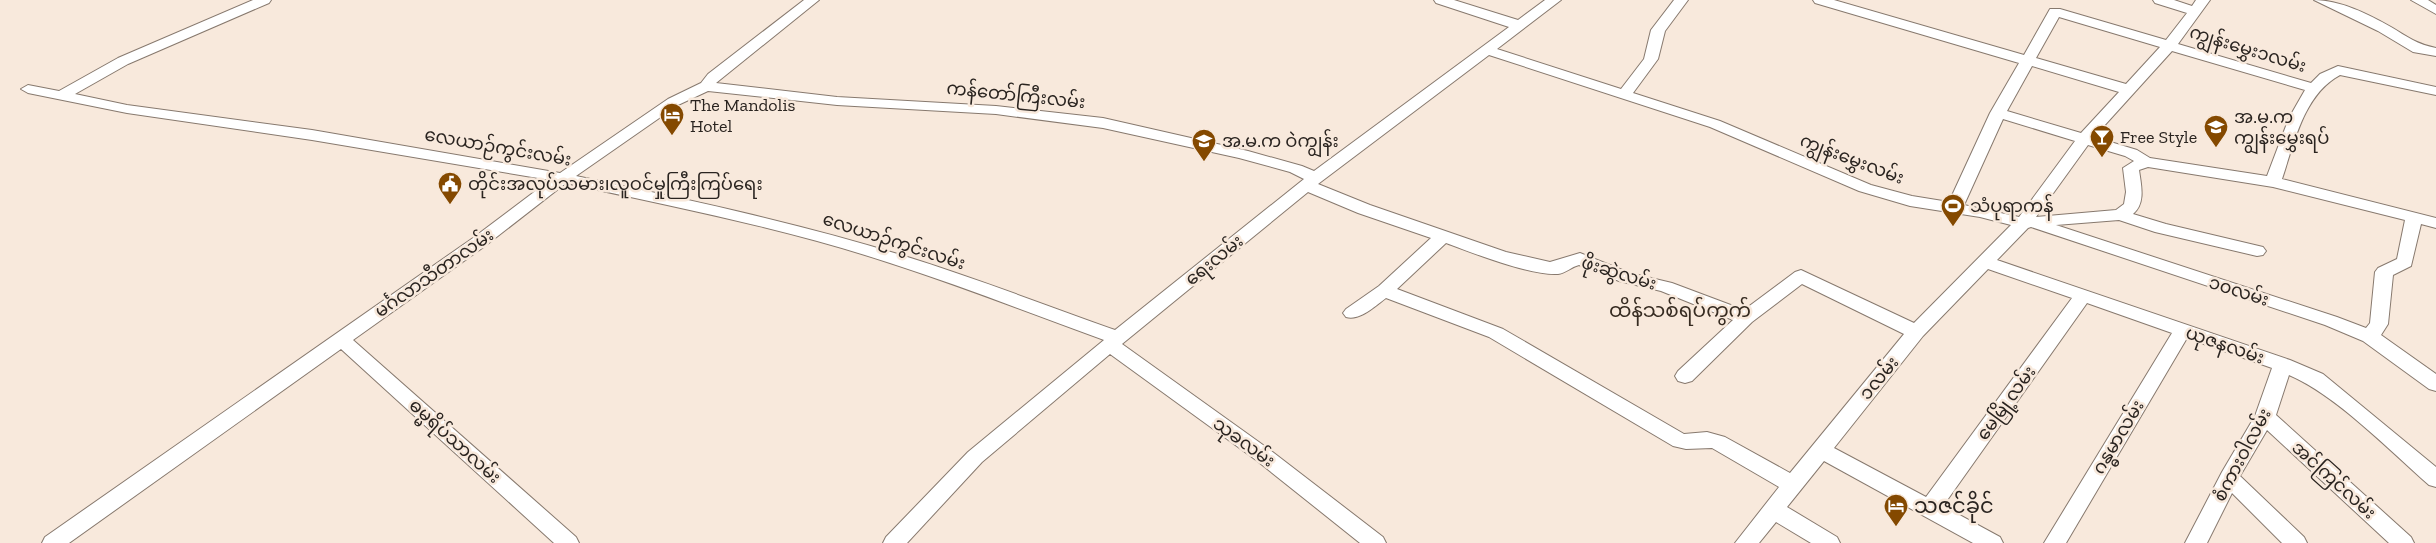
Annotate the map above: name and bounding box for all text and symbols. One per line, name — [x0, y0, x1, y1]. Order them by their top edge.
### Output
street label: ကျွန်းမွှေး၁လမ်း — [2185, 19, 2310, 83]
street label: ကန်တော်ကြီးလမ်း — [945, 74, 1087, 117]
place label: The Mandolis Hotel — [690, 94, 795, 137]
hotel icon: The Mandolis Hotel — [659, 102, 685, 136]
place label: အ.မ.က ကျွန်းမွှေးရပ် — [2234, 106, 2329, 155]
school or university icon: အ.မ.က ကျွန်းမွှေးရပ် — [2203, 114, 2229, 148]
street label: လေယာဉ်ကွင်းလမ်း — [422, 121, 573, 175]
bar icon: Free Style — [2089, 124, 2115, 158]
place label: Free Style — [2120, 126, 2197, 148]
street label: ကျွန်းမွှေးလမ်း — [1795, 127, 1908, 194]
school or university icon: အ.မ.က ဝဲကျွန်း — [1191, 128, 1217, 162]
place label: အ.မ.က ဝဲကျွန်း — [1222, 128, 1339, 158]
place label: တိုင်းအလုပ်သမား၊လူဝင်မှုကြီးကြပ်ရေး — [468, 170, 763, 199]
public building icon: တိုင်းအလုပ်သမား၊လူဝင်မှုကြီးကြပ်ရေး — [437, 171, 463, 205]
sports icon: သံပုရာကန် — [1940, 193, 1966, 227]
place label: သံပုရာကန် — [1970, 193, 2054, 221]
street label: လေယာဉ်ကွင်းလမ်း — [819, 206, 969, 278]
street label: မင်္ဂလာသီတာလမ်း — [369, 221, 498, 322]
street label: ရေးလမ်း — [1179, 228, 1250, 293]
street label: ဖိုးဆွဲလမ်း — [1578, 248, 1660, 299]
street label: ၁၀လမ်း — [2206, 269, 2272, 311]
district label: ထိန်သစ်ရပ်ကွက် — [1609, 296, 1751, 326]
street label: ယုဇနလမ်း — [2182, 319, 2268, 372]
street label: ၁လမ်း — [1853, 351, 1903, 404]
street label: မေမြို့လမ်း — [1969, 360, 2044, 447]
street label: ဓမ္မရိပ်သာလမ်း — [402, 392, 507, 491]
street label: ဂန္ဓမာလမ်း — [2086, 395, 2152, 480]
street label: စံကားဝါလမ်း — [2206, 404, 2276, 505]
street label: သုခလမ်း — [1206, 411, 1280, 475]
street label: အင်ကြင်လမ်း — [2285, 435, 2382, 526]
place label: သဇင်ခိုင် — [1914, 490, 1994, 523]
hotel icon: သဇင်ခိုင် — [1883, 493, 1909, 527]

